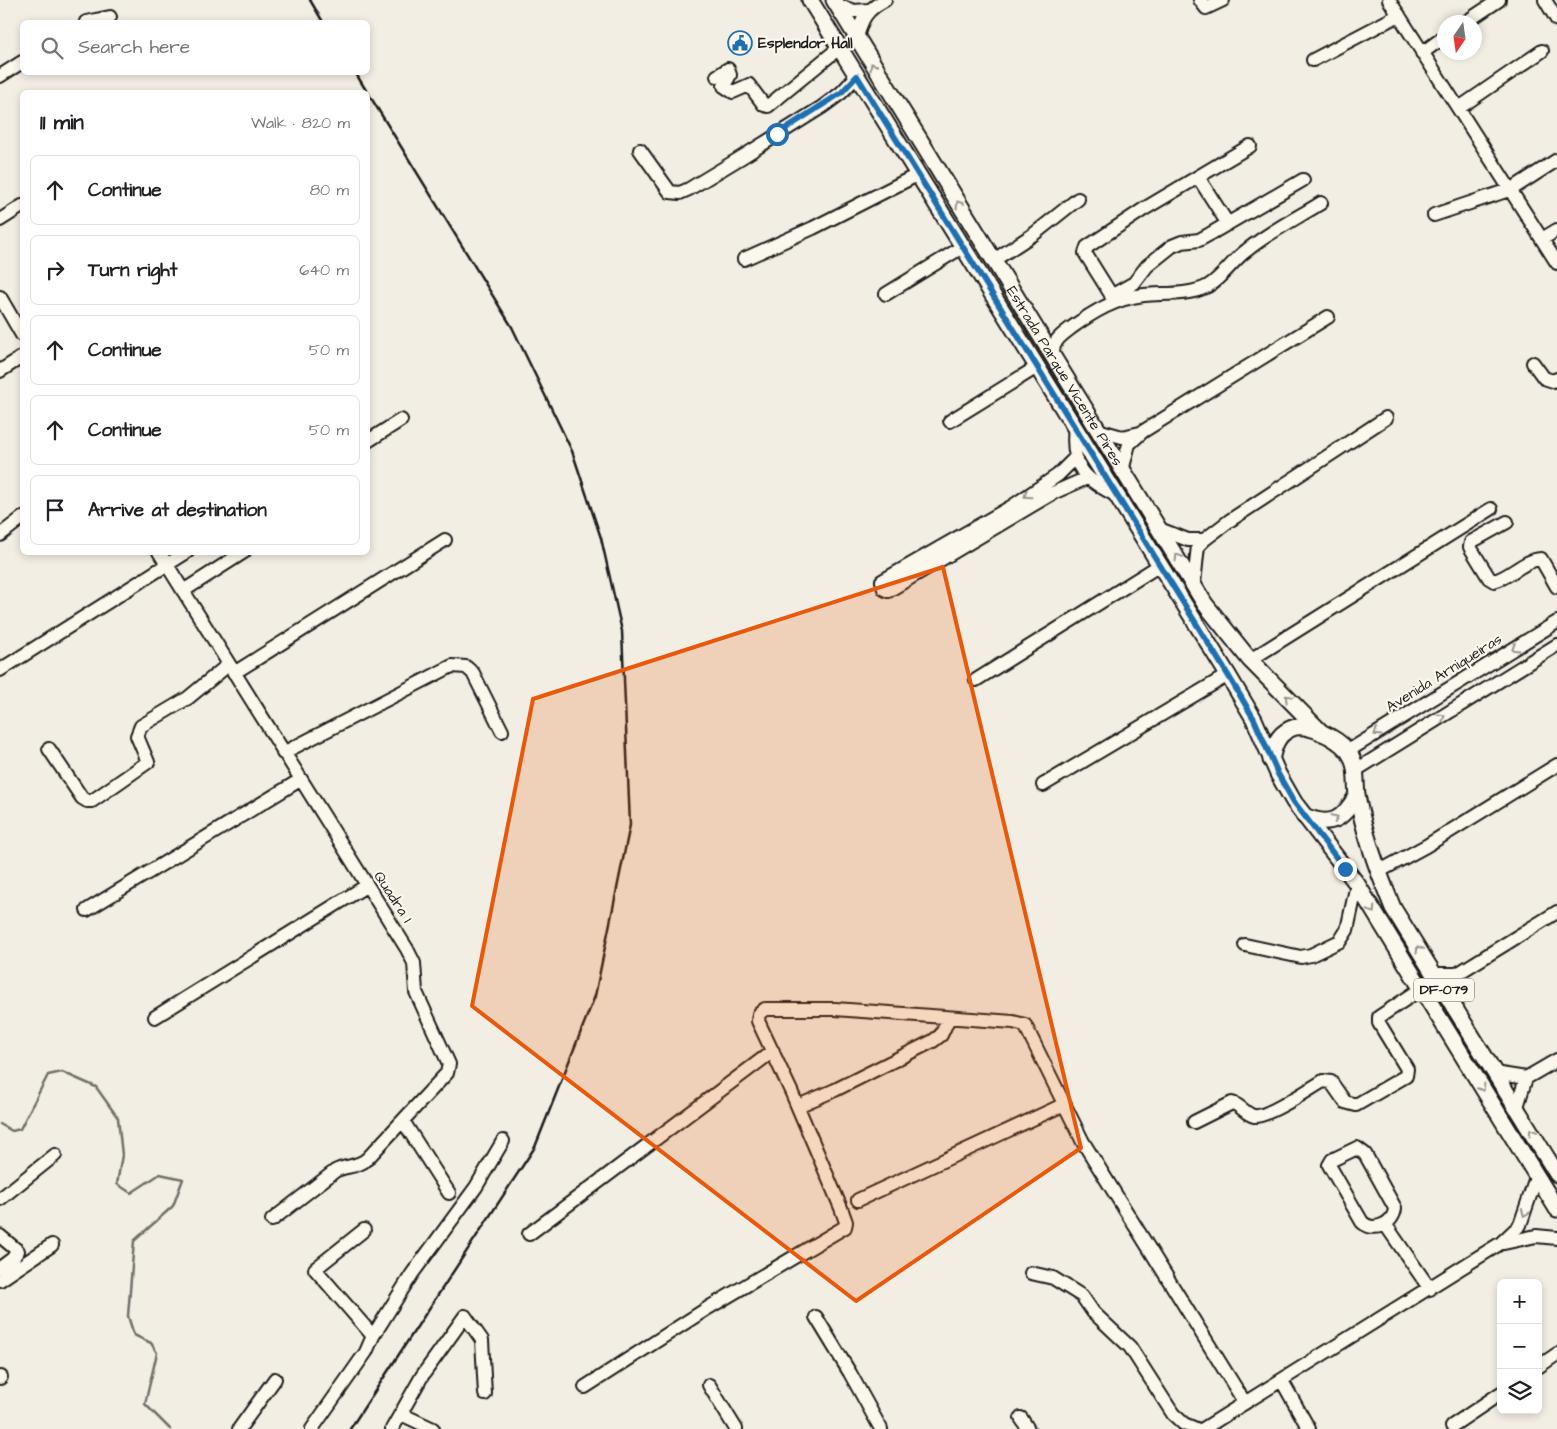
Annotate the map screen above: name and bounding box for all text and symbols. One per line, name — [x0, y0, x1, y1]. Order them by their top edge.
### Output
north arrow — [1437, 15, 1482, 60]
search box — [20, 20, 370, 75]
public building icon: Esplendor Hall — [727, 30, 753, 56]
place label: Esplendor Hall — [758, 33, 853, 54]
icon: search — [38, 34, 66, 62]
text: Search here — [78, 34, 190, 61]
one-way arrow — [870, 62, 880, 71]
text: 11 min — [40, 108, 84, 137]
text: Walk · 820 m — [251, 112, 350, 134]
route start — [766, 123, 789, 146]
icon: ahead — [41, 176, 69, 204]
text: Continue — [88, 177, 162, 204]
text: 80 m — [310, 179, 349, 201]
one-way arrow — [955, 200, 965, 209]
icon: right — [41, 256, 69, 284]
text: Turn right — [88, 257, 177, 284]
text: 640 m — [299, 259, 349, 281]
street label: Estrada Parque Vicente Pires — [1002, 282, 1128, 470]
icon: ahead — [41, 336, 69, 364]
text: Continue — [88, 337, 162, 364]
text: 50 m — [309, 339, 349, 361]
icon: ahead — [41, 416, 69, 444]
text: Continue — [88, 417, 162, 444]
text: 50 m — [309, 419, 349, 441]
one-way arrow — [1024, 489, 1033, 498]
icon: arrive — [41, 496, 69, 524]
text: Arrive at destination — [88, 497, 267, 524]
one-way arrow — [1174, 554, 1184, 563]
street label: Avenida Arniqueiras — [1382, 629, 1507, 717]
one-way arrow — [1512, 641, 1521, 651]
one-way arrow — [1285, 695, 1294, 704]
one-way arrow — [1437, 713, 1446, 723]
one-way arrow — [1373, 726, 1382, 736]
one-way arrow — [1330, 815, 1339, 825]
route end — [1334, 858, 1357, 881]
street label: Quadra 1 — [369, 867, 417, 927]
one-way arrow — [1366, 904, 1376, 913]
one-way arrow — [1415, 946, 1425, 955]
road number: DF-079 — [1414, 978, 1474, 1002]
one-way arrow — [1476, 1082, 1485, 1091]
one-way arrow — [1528, 1128, 1538, 1137]
one-way arrow — [1520, 1208, 1530, 1216]
map controls — [1497, 1279, 1542, 1414]
button: + — [1497, 1279, 1542, 1324]
button: − — [1497, 1324, 1542, 1369]
button: layers — [1497, 1369, 1542, 1414]

